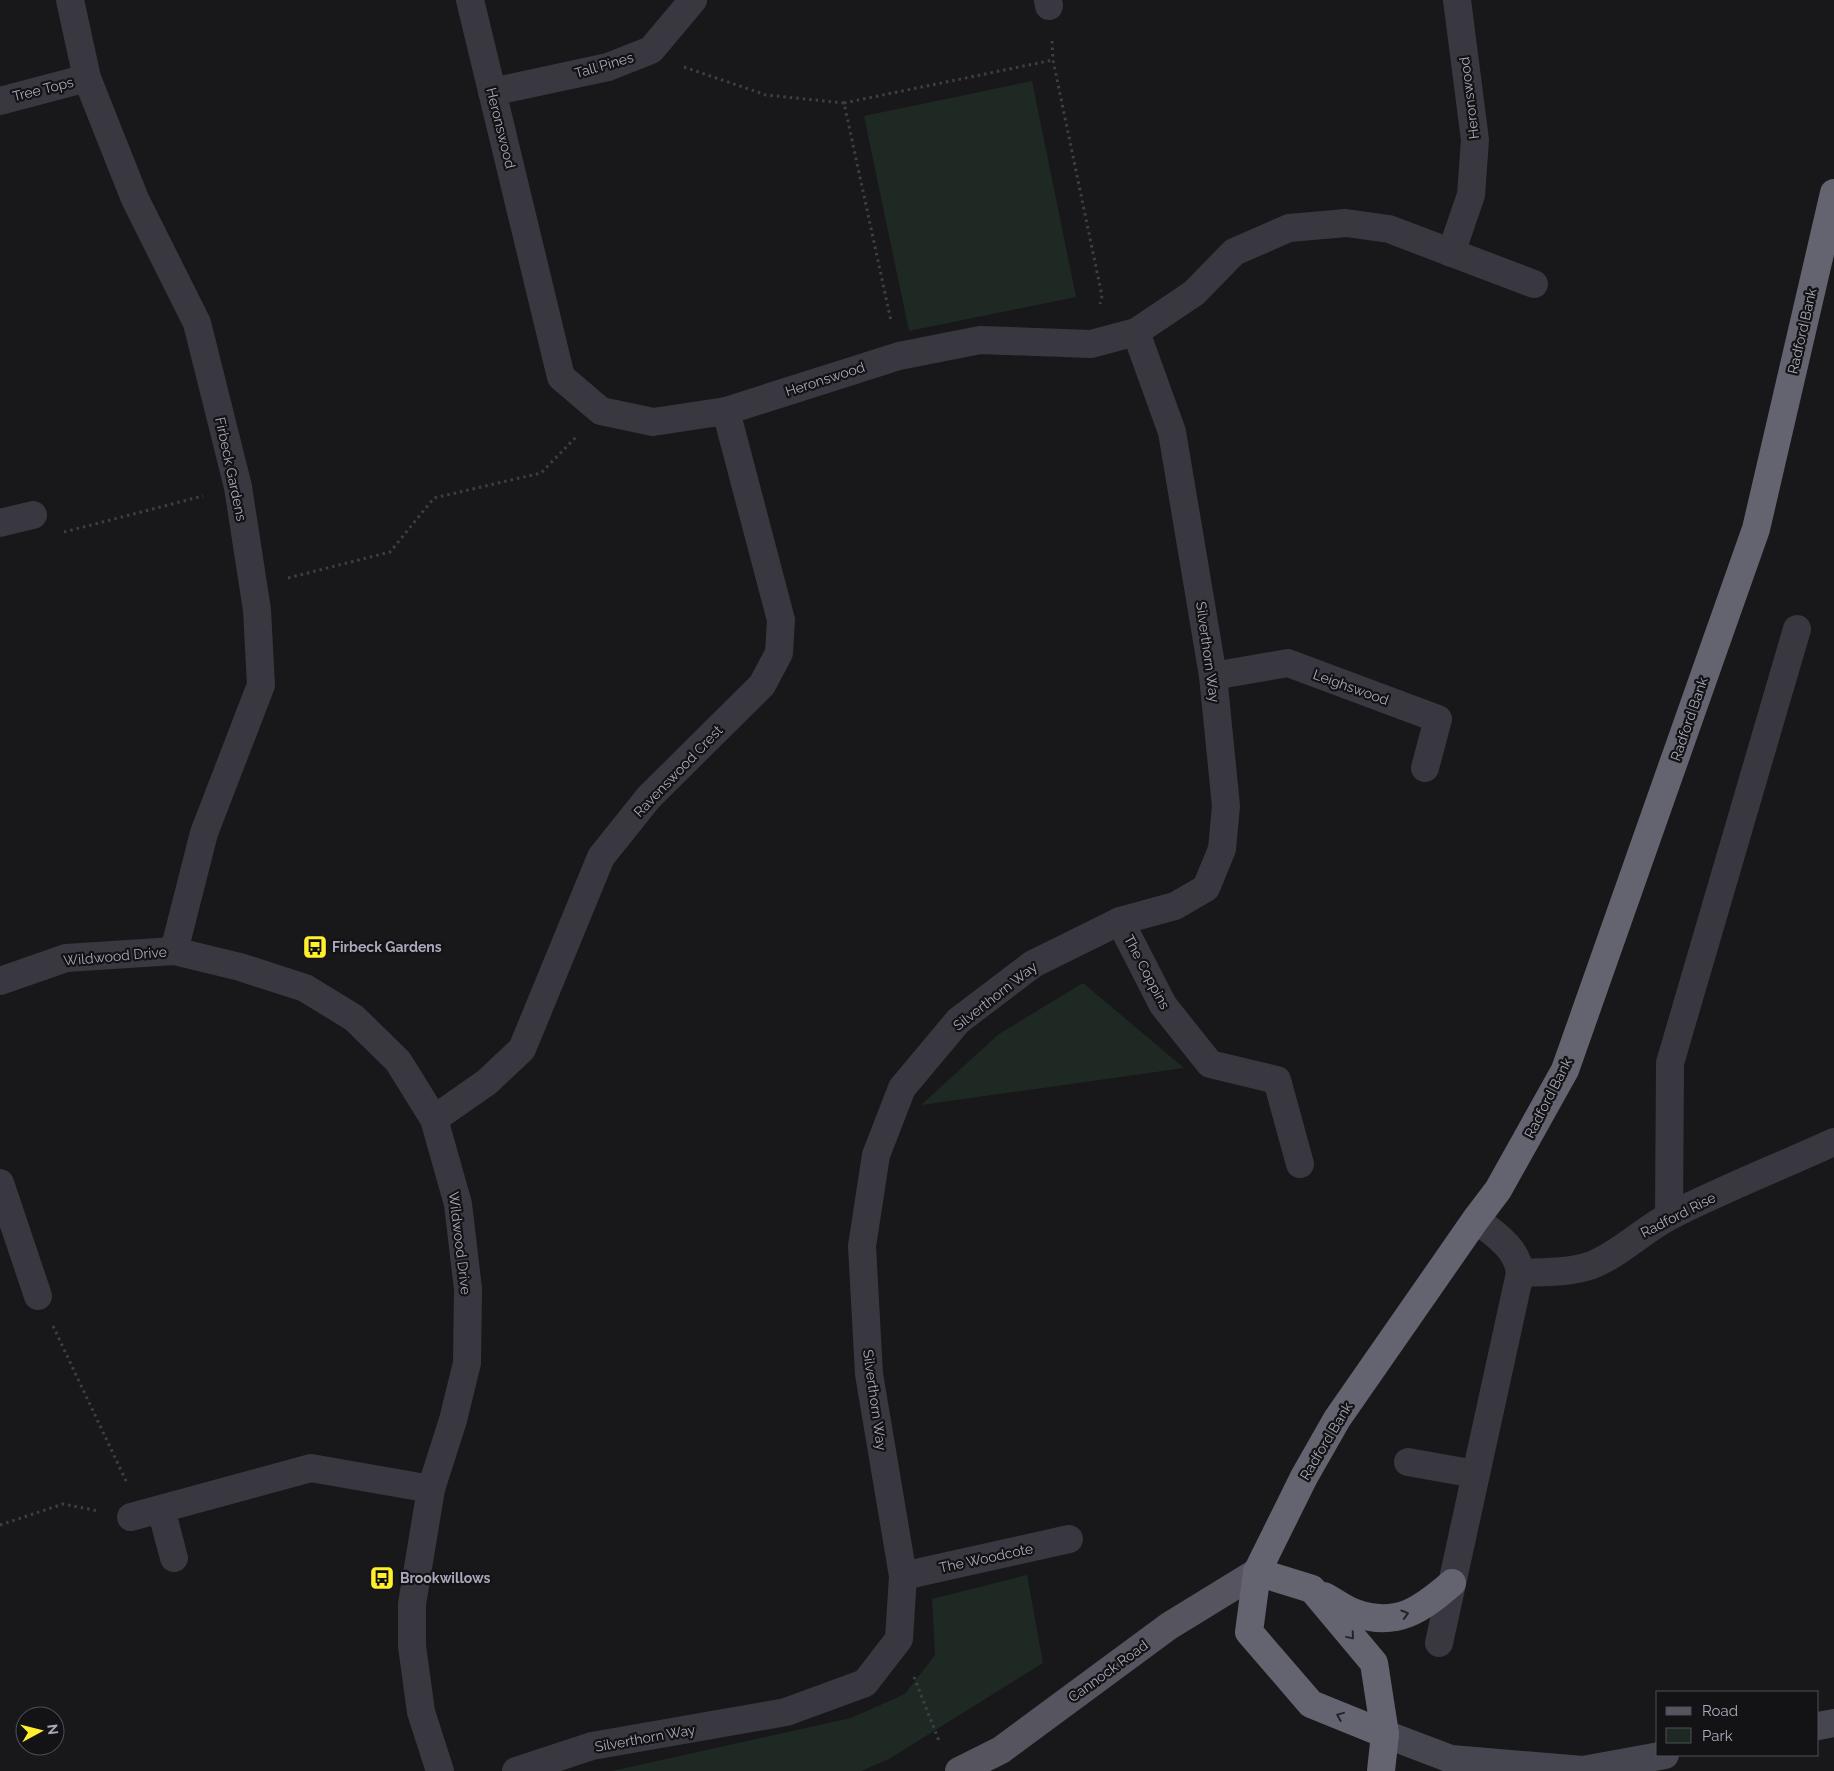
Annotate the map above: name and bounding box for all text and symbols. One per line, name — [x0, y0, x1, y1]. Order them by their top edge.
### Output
street label: Tall Pines — [573, 49, 635, 81]
street label: Heronswood — [1456, 56, 1482, 140]
street label: Tree Tops — [11, 74, 75, 104]
street label: Heronswood — [483, 86, 519, 170]
street label: Radford Bank — [1784, 286, 1820, 375]
street label: Heronswood — [783, 359, 867, 399]
street label: Firbeck Gardens — [212, 416, 250, 523]
street label: Silverthorn Way — [1193, 601, 1223, 704]
street label: Leighswood — [1311, 666, 1391, 708]
street label: Radford Bank — [1667, 674, 1711, 763]
street label: Ravenswood Crest — [630, 722, 726, 820]
street label: The Coppins — [1121, 932, 1173, 1012]
bus stop icon: Firbeck Gardens — [302, 934, 328, 960]
place label: Firbeck Gardens — [332, 939, 442, 955]
street label: Wildwood Drive — [63, 944, 167, 968]
street label: Silverthorn Way — [950, 958, 1040, 1034]
street label: Radford Bank — [1521, 1055, 1575, 1141]
street label: Radford Rise — [1638, 1189, 1718, 1241]
street label: Wildwood Drive — [446, 1191, 474, 1295]
street label: Silverthorn Way — [860, 1349, 890, 1452]
street label: Radford Bank — [1297, 1399, 1356, 1483]
street label: The Woodcote — [938, 1540, 1034, 1576]
bus stop icon: Brookwillows — [369, 1565, 395, 1591]
place label: Brookwillows — [400, 1570, 491, 1586]
one-way arrow — [1401, 1609, 1409, 1619]
one-way arrow — [1346, 1630, 1354, 1639]
street label: Cannock Road — [1065, 1637, 1151, 1705]
legend — [1656, 1691, 1819, 1756]
text: Road — [1702, 1702, 1738, 1720]
north arrow — [15, 1706, 65, 1756]
one-way arrow — [1336, 1711, 1345, 1722]
street label: Silverthorn Way — [594, 1721, 697, 1755]
text: N — [44, 1723, 61, 1736]
text: Park — [1702, 1727, 1733, 1745]

